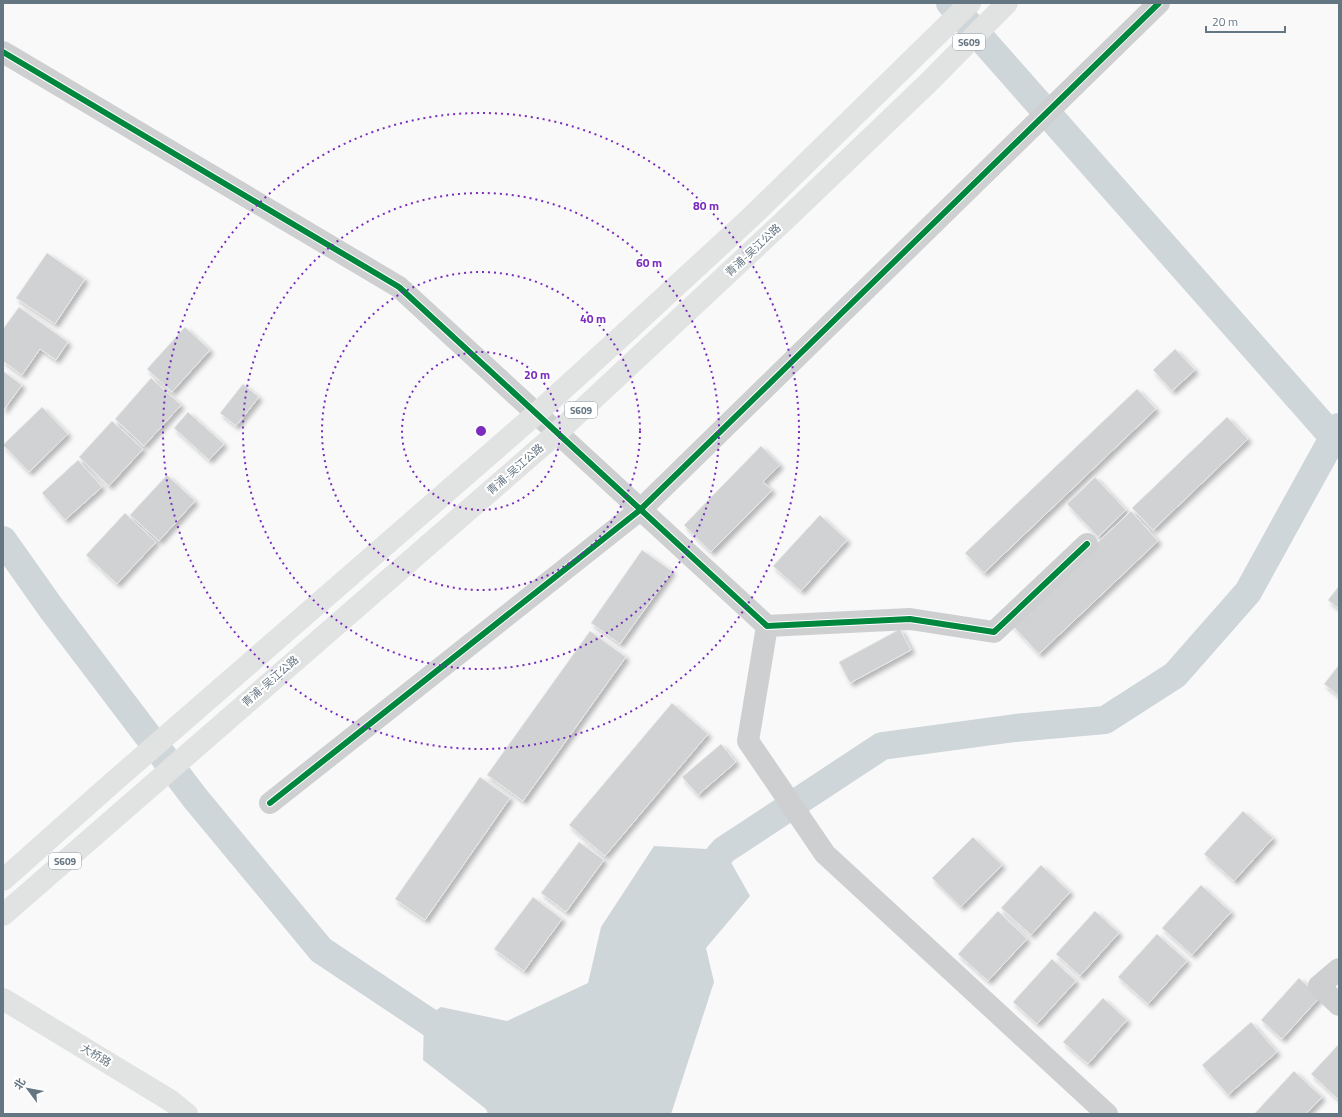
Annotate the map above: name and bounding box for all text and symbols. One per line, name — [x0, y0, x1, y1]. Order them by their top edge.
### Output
scale bar — [1206, 8, 1285, 34]
text: 20 m — [1212, 12, 1238, 31]
road number: S609 — [953, 34, 985, 50]
text: 80 m — [693, 196, 719, 215]
street label: 青浦-吴江公路 — [722, 220, 784, 280]
text: 60 m — [636, 253, 662, 272]
text: 40 m — [580, 309, 606, 328]
text: 20 m — [524, 365, 550, 384]
road number: S609 — [565, 402, 597, 418]
centre of rings — [474, 424, 488, 438]
street label: 青浦-吴江公路 — [483, 440, 547, 498]
street label: 青浦-吴江公路 — [238, 652, 302, 710]
road number: S609 — [49, 853, 81, 869]
street label: 大桥路 — [78, 1040, 114, 1070]
north arrow — [8, 1069, 48, 1109]
text: 北 — [10, 1075, 29, 1093]

